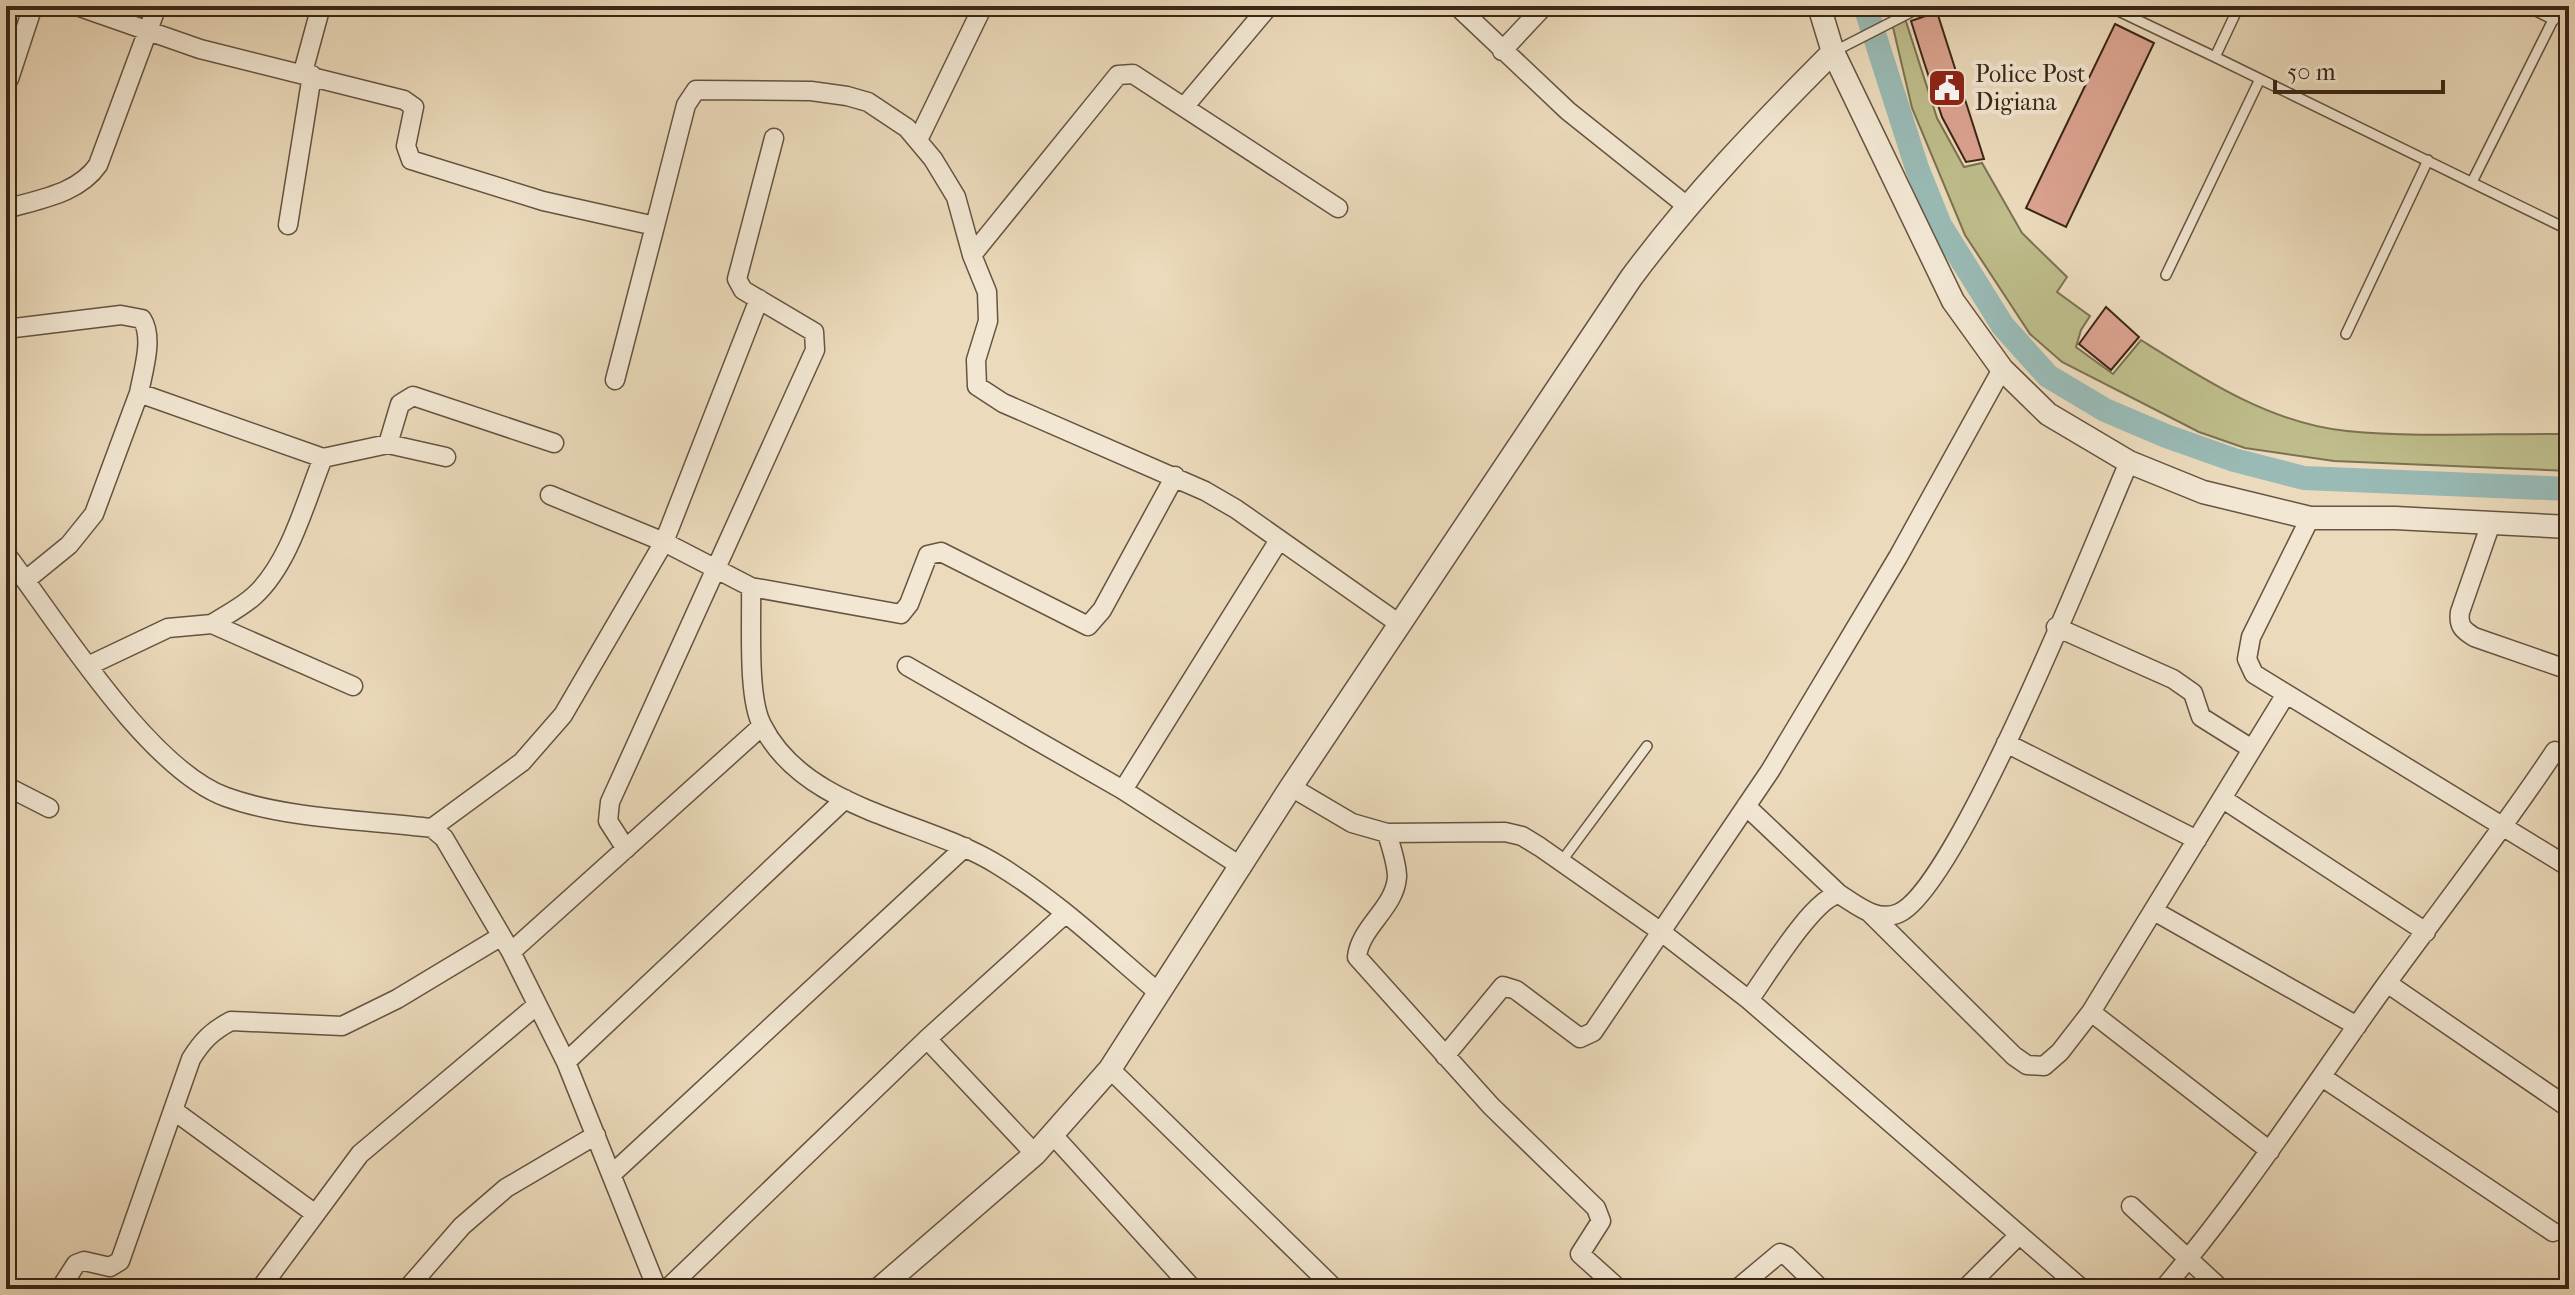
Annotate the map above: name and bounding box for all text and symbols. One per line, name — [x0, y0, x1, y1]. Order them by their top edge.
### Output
scale bar — [2275, 44, 2443, 94]
text: 50 m — [2287, 58, 2336, 86]
place label: Police Post Digiana — [1975, 60, 2086, 116]
public building icon: Police Post Digiana — [1926, 67, 1968, 109]

